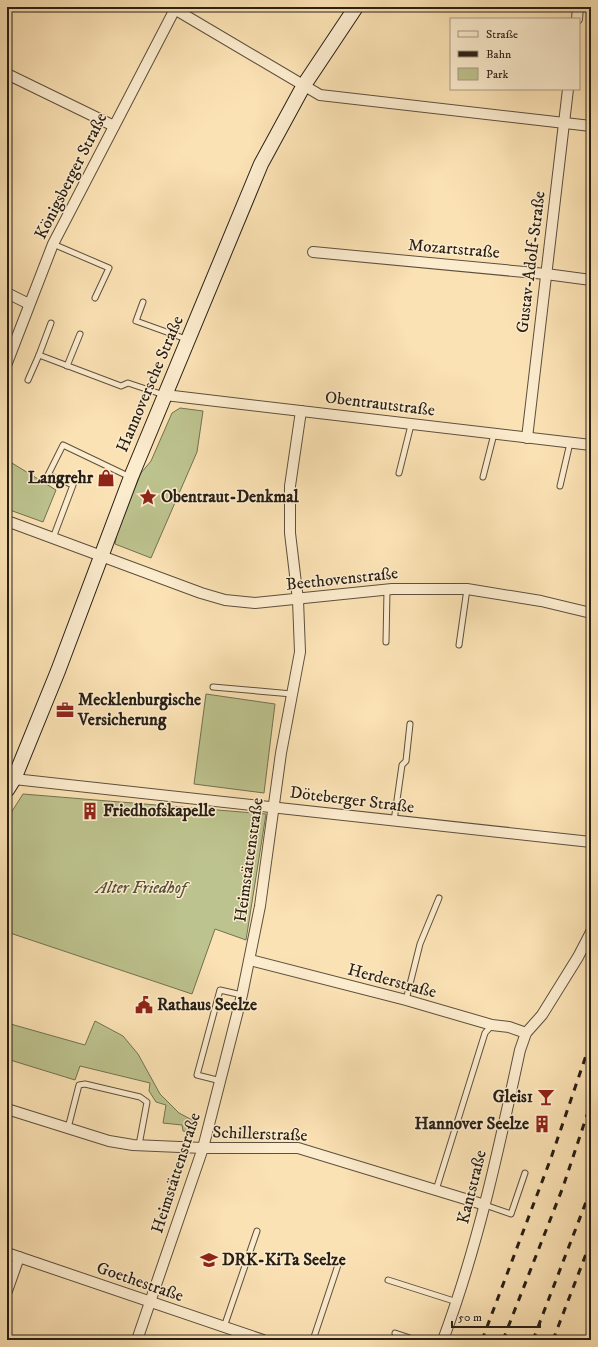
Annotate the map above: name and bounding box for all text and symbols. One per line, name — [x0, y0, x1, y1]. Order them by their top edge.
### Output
legend — [450, 18, 580, 90]
text: Straße — [486, 27, 518, 42]
text: Bahn — [486, 47, 512, 62]
text: Park — [486, 67, 508, 82]
street label: Königsberger Straße — [30, 109, 112, 243]
street label: Gustav-Adolf-Straße — [511, 190, 551, 334]
street label: Mozartstraße — [407, 234, 501, 264]
street label: Hannoversche Straße — [111, 312, 189, 456]
street label: Obentrautstraße — [324, 386, 436, 422]
place label: Langrehr — [28, 467, 94, 489]
shop icon: Langrehr — [96, 468, 116, 488]
place label: Obentraut-Denkmal — [161, 486, 299, 508]
place icon: Obentraut-Denkmal — [138, 487, 158, 507]
street label: Beethovenstraße — [285, 562, 399, 596]
place label: Mecklenburgische Versicherung — [77, 689, 201, 731]
office icon: Mecklenburgische Versicherung — [55, 700, 75, 720]
street label: Döteberger Straße — [288, 781, 416, 819]
street label: Heimstättenstraße — [229, 796, 269, 924]
place label: Friedhofskapelle — [103, 800, 215, 822]
building icon: Friedhofskapelle — [80, 801, 100, 821]
park label: Alter Friedhof — [94, 877, 191, 899]
street label: Herderstraße — [345, 959, 439, 1003]
place label: Rathaus Seelze — [157, 994, 257, 1016]
public building icon: Rathaus Seelze — [134, 995, 154, 1015]
place label: Gleis1 — [493, 1086, 533, 1108]
bar icon: Gleis1 — [536, 1087, 556, 1107]
street label: Heimstättenstraße — [146, 1110, 206, 1236]
place label: Hannover Seelze — [415, 1113, 529, 1135]
building icon: Hannover Seelze — [532, 1114, 552, 1134]
street label: Schillerstraße — [212, 1121, 308, 1147]
street label: Kantstraße — [452, 1148, 492, 1226]
place label: DRK-KiTa Seelze — [222, 1249, 346, 1271]
school or university icon: DRK-KiTa Seelze — [199, 1250, 219, 1270]
street label: Goethestraße — [94, 1257, 186, 1307]
scale bar — [452, 1303, 540, 1329]
text: 50 m — [458, 1310, 482, 1325]

